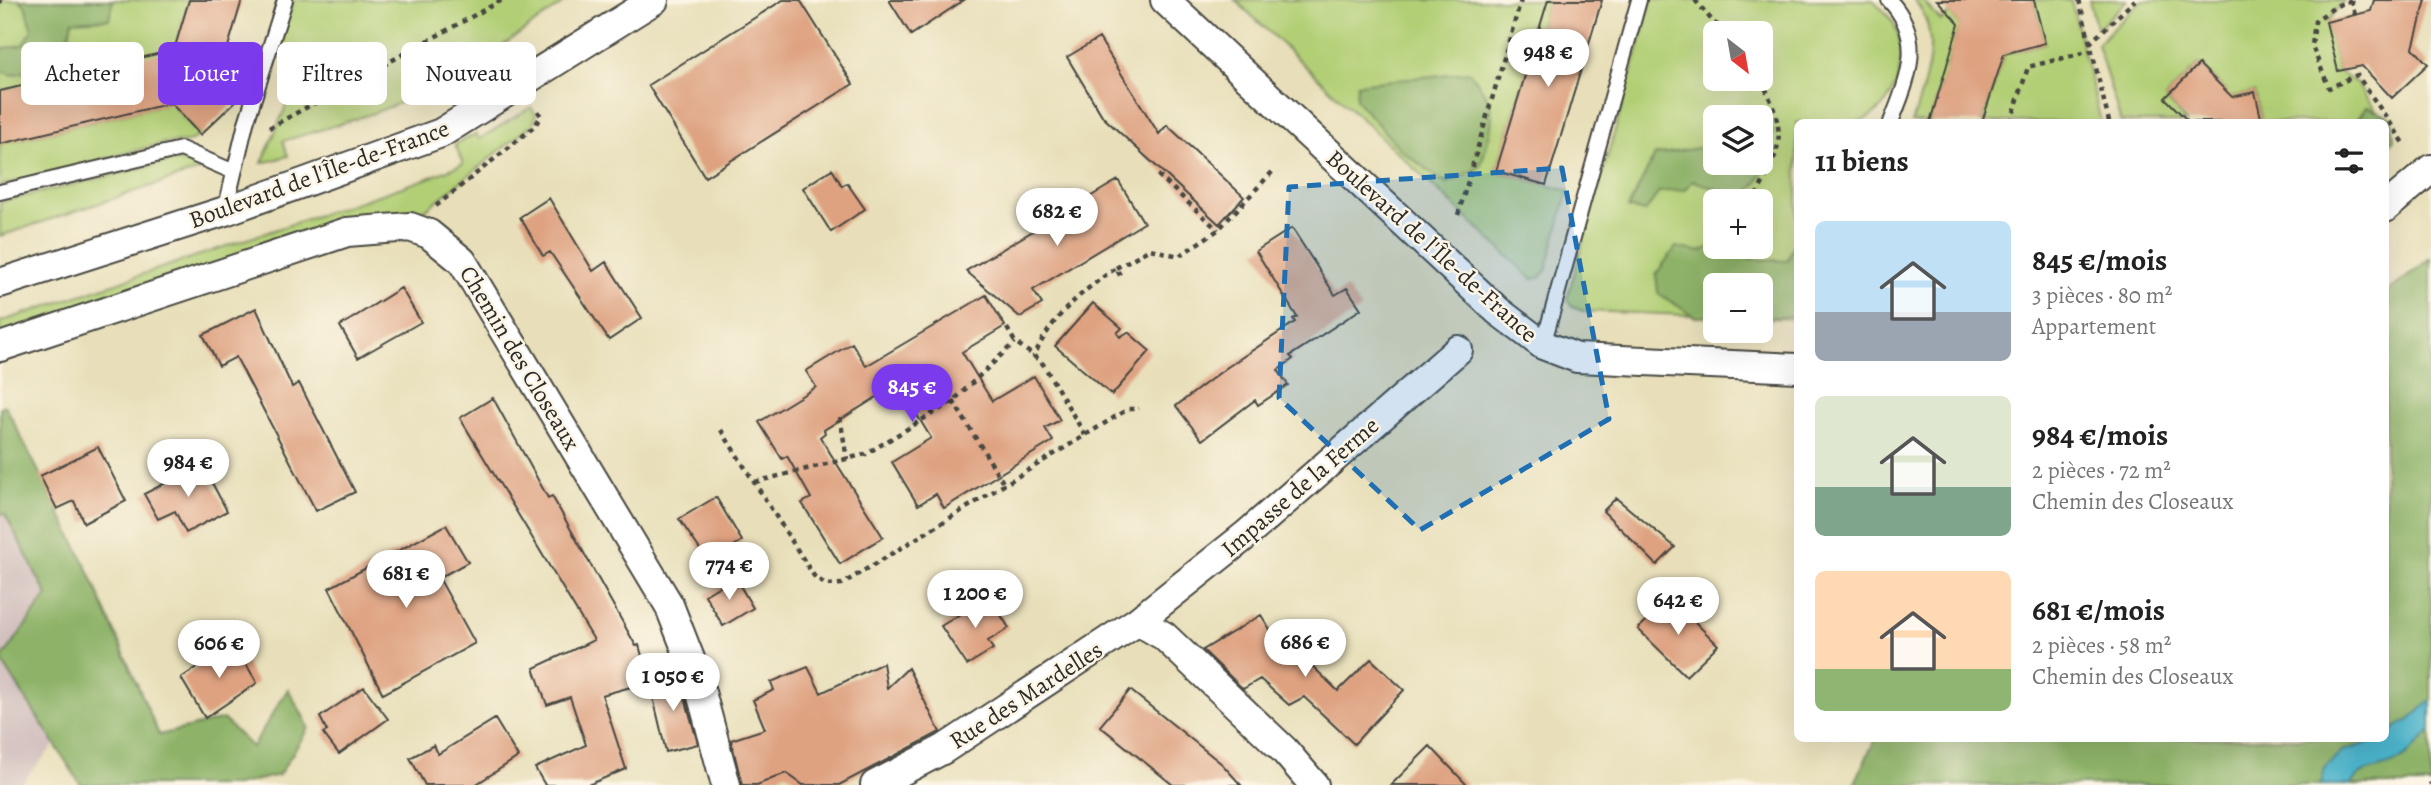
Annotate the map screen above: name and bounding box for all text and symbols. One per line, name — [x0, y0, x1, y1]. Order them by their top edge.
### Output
north arrow — [1703, 21, 1773, 91]
map controls — [1703, 21, 1773, 343]
pin: 948 € — [1499, 29, 1597, 89]
text: 948 € — [1523, 36, 1573, 67]
chip: Acheter — [21, 42, 144, 105]
chip: Louer — [158, 42, 263, 105]
chip: Filtres — [277, 42, 387, 105]
chip: Nouveau — [401, 42, 536, 105]
button: layers — [1703, 105, 1773, 175]
street label: Boulevard de l'Île-de-France — [185, 112, 453, 236]
text: 11 biens — [1815, 141, 1909, 181]
street label: Boulevard de l'Île-de-France — [1319, 142, 1545, 350]
icon: filters — [2330, 142, 2368, 180]
pin: 682 € — [1008, 188, 1106, 248]
button: + — [1703, 189, 1773, 259]
text: 682 € — [1032, 195, 1082, 226]
text: 845 €/mois — [2032, 240, 2167, 280]
icon: home — [1871, 249, 1955, 333]
street label: Chemin des Closeaux — [452, 260, 588, 457]
button: − — [1703, 273, 1773, 343]
text: 3 pièces · 80 m² — [2032, 280, 2172, 311]
text: Appartement — [2032, 311, 2156, 342]
pin: 845 € — [863, 364, 961, 424]
text: 845 € — [888, 371, 936, 402]
street label: Impasse de la Ferme — [1214, 410, 1386, 564]
text: 984 €/mois — [2032, 415, 2168, 455]
icon: home — [1871, 424, 1955, 508]
pin: 984 € — [139, 440, 237, 499]
text: 984 € — [163, 446, 213, 477]
text: 2 pièces · 72 m² — [2032, 455, 2171, 486]
text: Chemin des Closeaux — [2032, 486, 2233, 517]
pin: 774 € — [680, 542, 778, 602]
text: 774 € — [705, 549, 753, 580]
pin: 681 € — [357, 550, 455, 610]
text: 681 € — [382, 557, 430, 588]
pin: 1 200 € — [910, 570, 1040, 630]
text: 1 200 € — [943, 577, 1007, 608]
pin: 642 € — [1629, 578, 1727, 637]
text: 642 € — [1653, 584, 1703, 615]
text: 681 €/mois — [2032, 590, 2165, 630]
icon: home — [1871, 599, 1955, 683]
pin: 606 € — [170, 620, 268, 680]
pin: 686 € — [1256, 620, 1354, 679]
text: 686 € — [1280, 626, 1330, 657]
text: 606 € — [194, 627, 244, 658]
text: 2 pièces · 58 m² — [2032, 630, 2171, 661]
street label: Rue des Mardelles — [943, 634, 1109, 756]
pin: 1 050 € — [608, 654, 738, 713]
text: 1 050 € — [642, 660, 704, 691]
text: Chemin des Closeaux — [2032, 661, 2233, 692]

